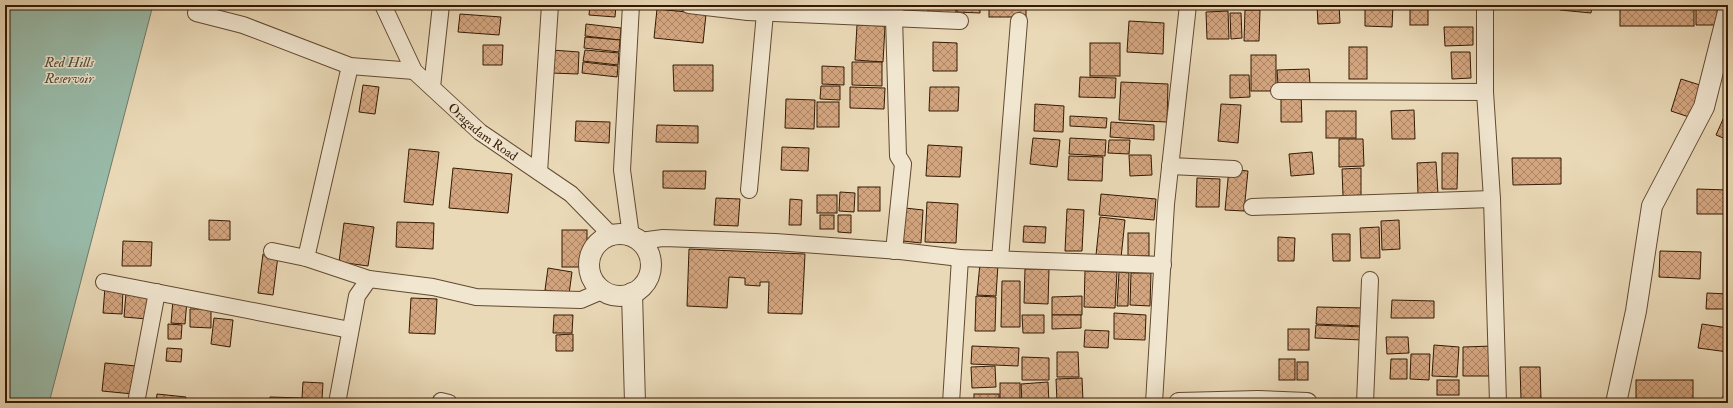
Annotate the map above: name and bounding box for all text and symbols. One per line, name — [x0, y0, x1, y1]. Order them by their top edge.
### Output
water label: Red Hills Reservoir — [43, 54, 95, 87]
street label: Oragadam Road — [445, 100, 521, 165]

